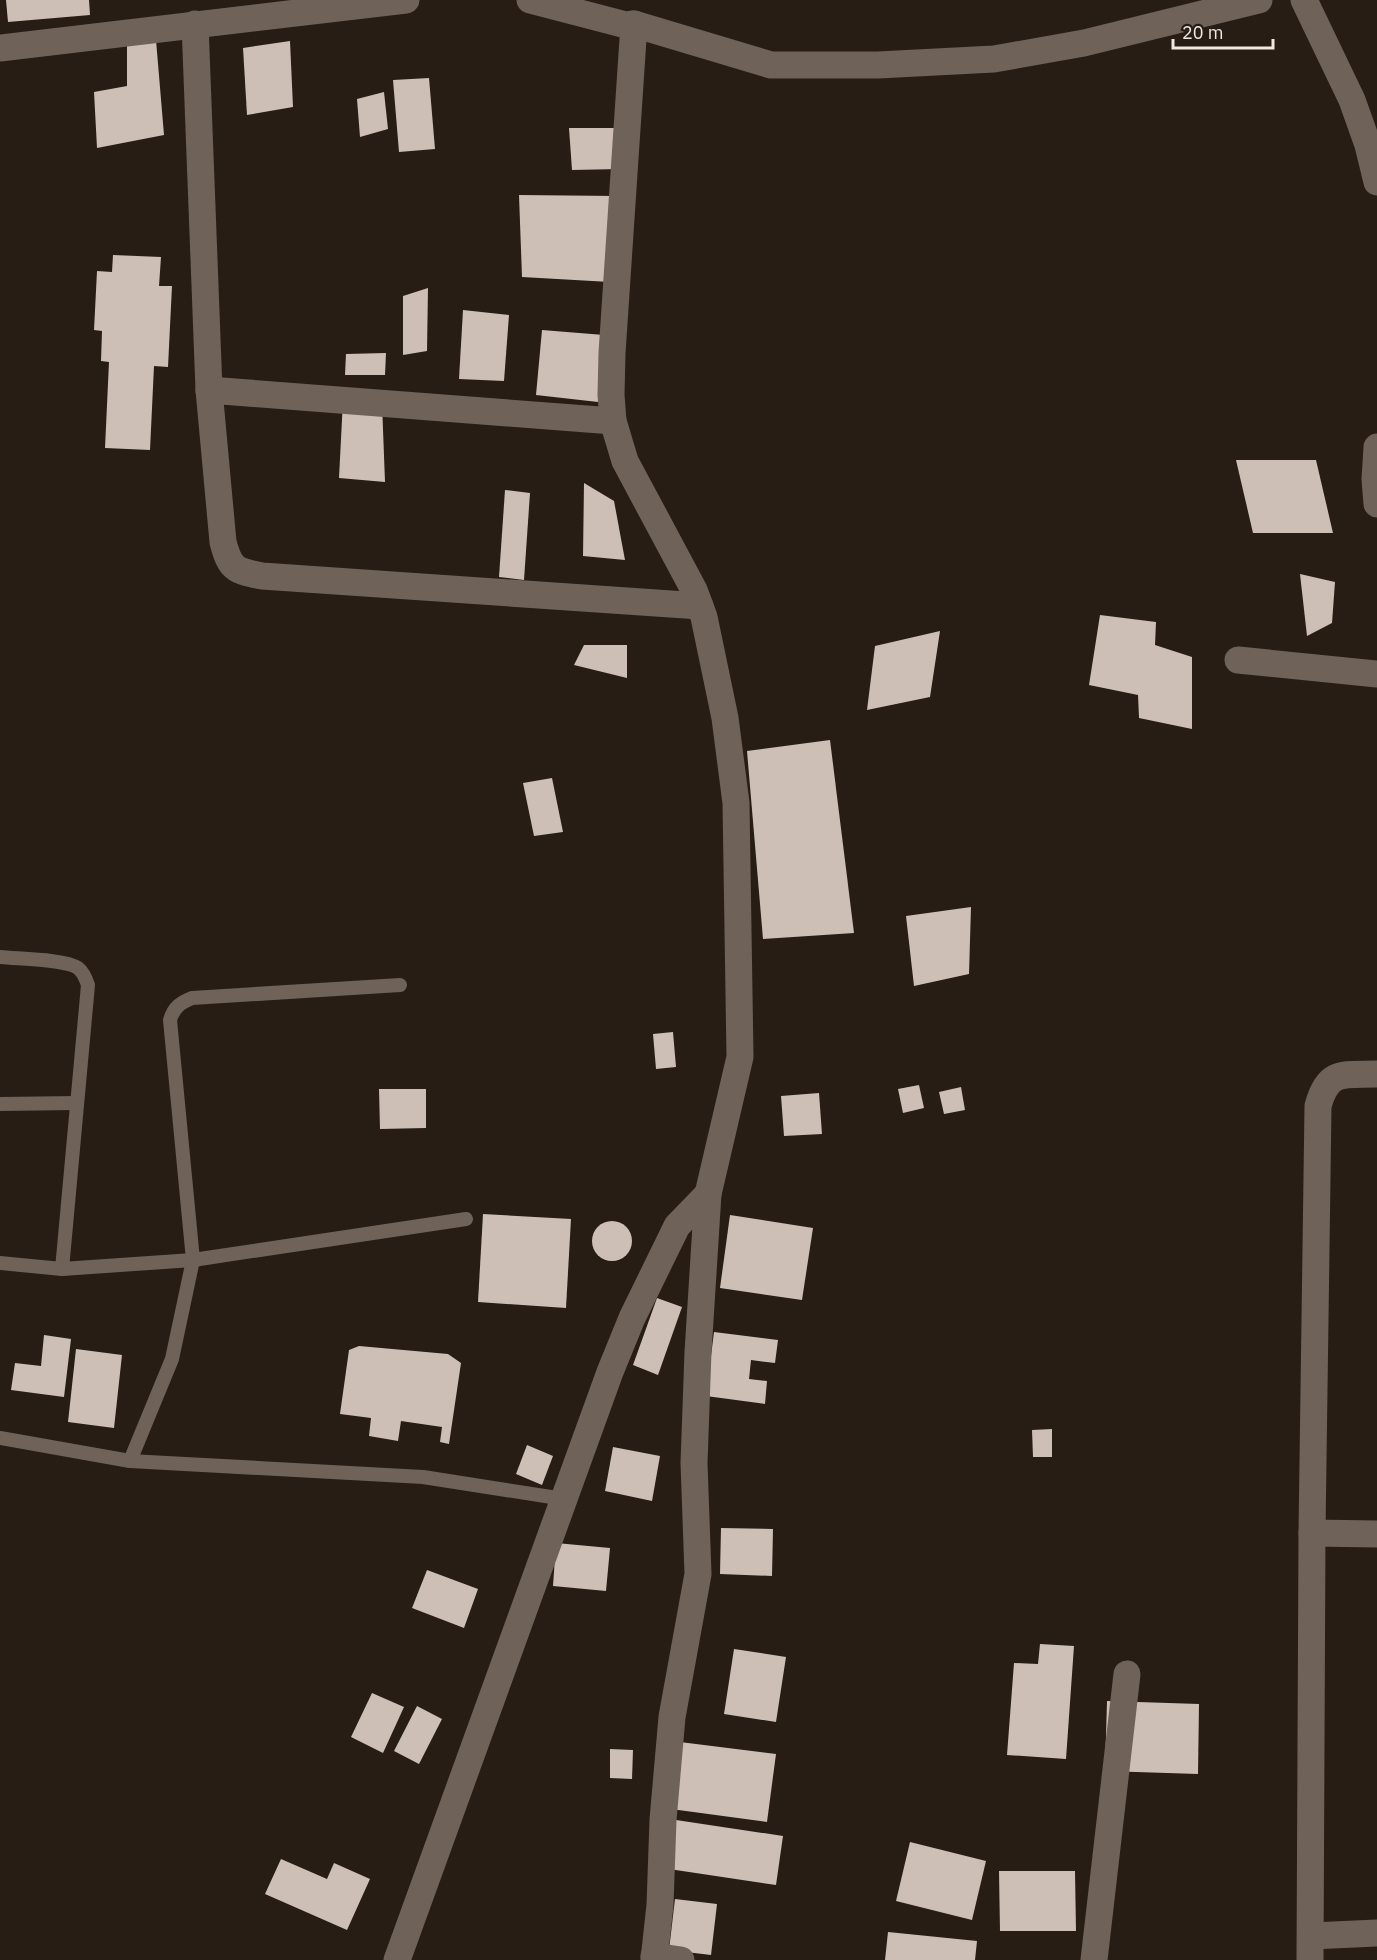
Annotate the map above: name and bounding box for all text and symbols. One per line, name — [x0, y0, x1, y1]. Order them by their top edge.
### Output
scale bar — [1173, 12, 1274, 50]
text: 20 m — [1182, 21, 1224, 44]

